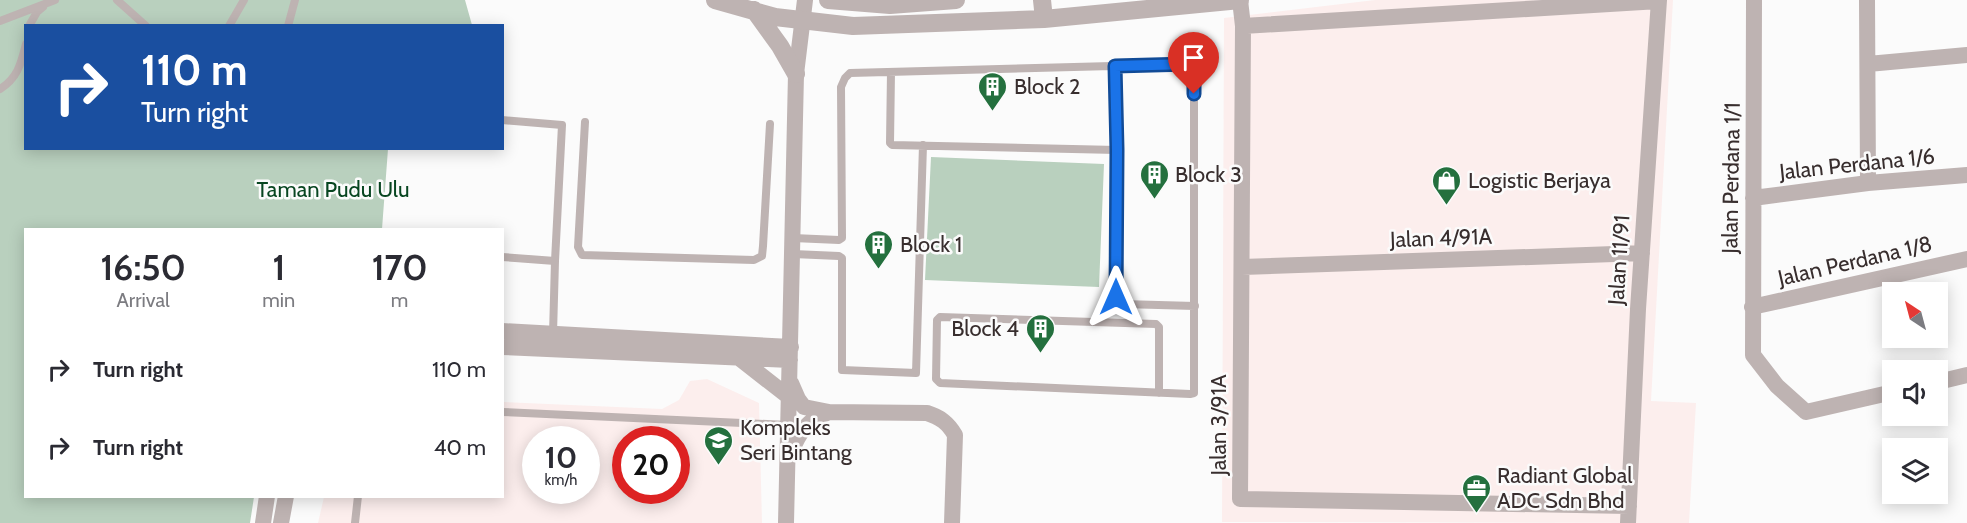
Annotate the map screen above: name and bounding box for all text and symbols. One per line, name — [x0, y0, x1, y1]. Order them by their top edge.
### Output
pin — [1168, 32, 1219, 94]
icon: arrive — [1177, 41, 1210, 74]
text: 110 m — [141, 44, 248, 96]
icon: right — [42, 48, 120, 126]
building icon: Block 2 — [977, 70, 1009, 112]
place label: Block 2 — [1014, 73, 1081, 100]
text: Turn right — [141, 96, 248, 129]
street label: Jalan Perdana 1/1 — [1716, 102, 1746, 255]
street label: Jalan Perdana 1/6 — [1777, 142, 1936, 186]
building icon: Block 3 — [1138, 158, 1170, 200]
place label: Block 3 — [1175, 161, 1242, 188]
shop icon: Logistic Berjaya — [1431, 164, 1463, 206]
place label: Logistic Berjaya — [1468, 167, 1611, 194]
park label: Taman Pudu Ulu — [256, 176, 410, 203]
street label: Jalan 11/91 — [1602, 214, 1636, 307]
street label: Jalan 4/91A — [1389, 223, 1493, 253]
building icon: Block 1 — [863, 228, 895, 270]
street label: Jalan Perdana 1/8 — [1774, 230, 1935, 292]
place label: Block 1 — [900, 231, 962, 258]
text: 16:50 — [100, 245, 186, 289]
text: 1 — [272, 245, 285, 289]
text: 170 — [372, 245, 428, 289]
position arrow — [1084, 265, 1148, 329]
north arrow — [1882, 282, 1948, 348]
map controls — [1882, 282, 1948, 504]
text: Arrival — [117, 288, 170, 312]
text: min — [262, 288, 295, 312]
text: m — [391, 288, 408, 312]
building icon: Block 4 — [1024, 312, 1056, 354]
place label: Block 4 — [951, 315, 1019, 342]
icon: right — [42, 353, 75, 386]
text: Turn right — [93, 356, 183, 383]
text: 110 m — [432, 356, 486, 383]
button: sound — [1882, 360, 1948, 426]
street label: Jalan 3/91A — [1205, 374, 1232, 477]
place label: Kompleks Seri Bintang — [740, 414, 853, 466]
school or university icon: Kompleks Seri Bintang — [703, 424, 735, 466]
speed limit sign: 20 — [612, 426, 690, 504]
icon: right — [42, 431, 75, 464]
text: Turn right — [93, 434, 183, 461]
text: 40 m — [434, 434, 486, 461]
button: layers — [1882, 438, 1948, 504]
text: 10 — [545, 439, 577, 476]
place label: Radiant Global ADC Sdn Bhd — [1497, 462, 1633, 514]
text: km/h — [545, 471, 577, 489]
office icon: Radiant Global ADC Sdn Bhd — [1460, 472, 1492, 514]

